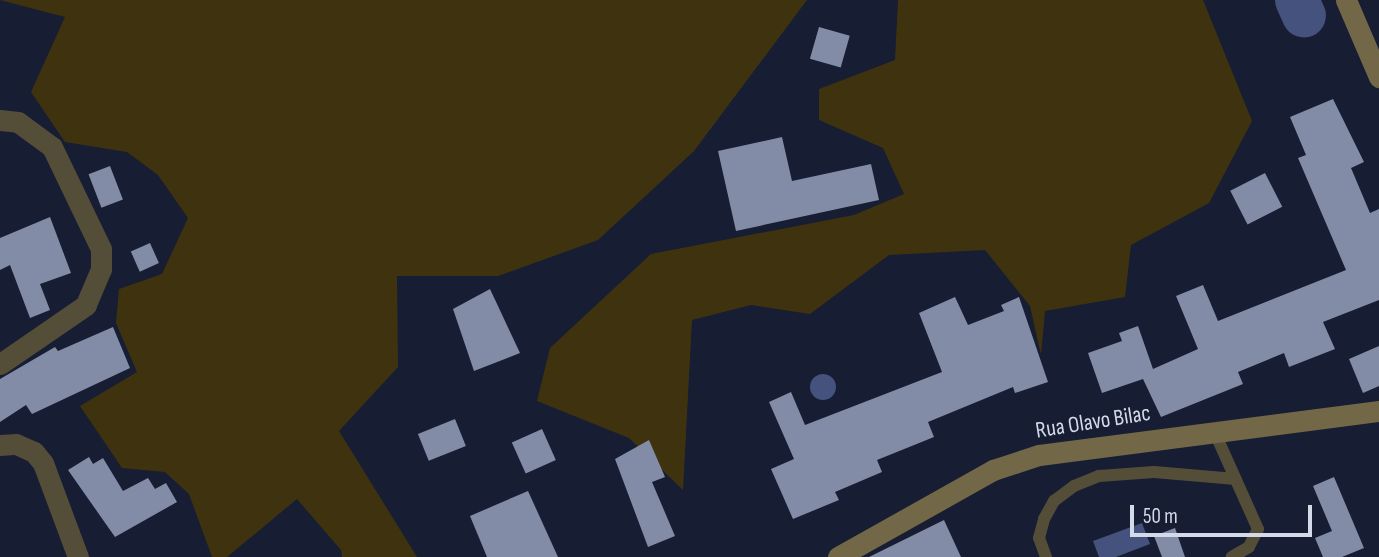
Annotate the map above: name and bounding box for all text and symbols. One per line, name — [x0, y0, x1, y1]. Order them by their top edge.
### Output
street label: Rua Olavo Bilac — [1034, 399, 1152, 445]
scale bar — [1134, 490, 1316, 534]
text: 50 m — [1143, 504, 1178, 529]

